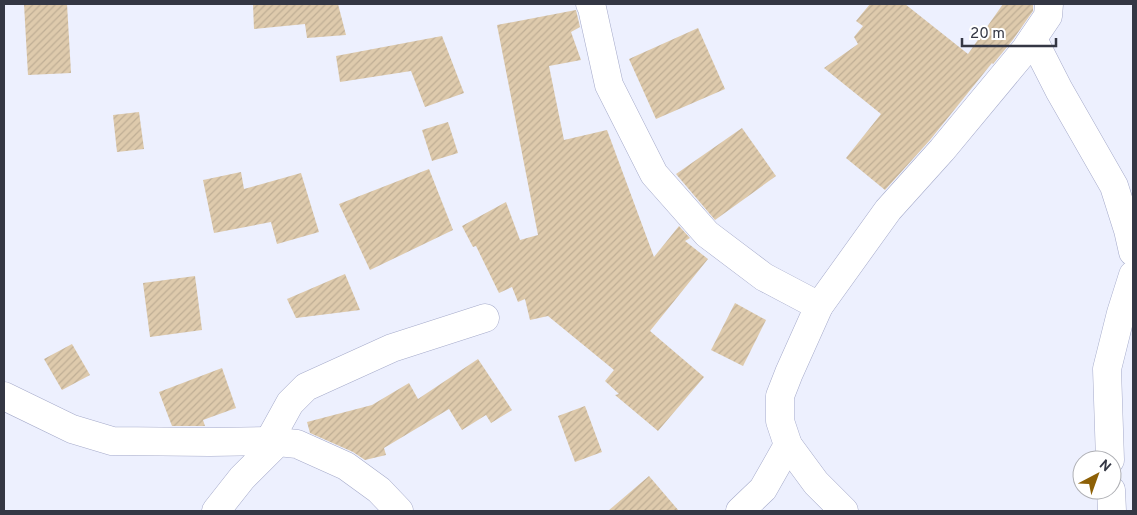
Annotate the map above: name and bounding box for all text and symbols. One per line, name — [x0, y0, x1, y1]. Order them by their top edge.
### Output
scale bar — [962, 15, 1056, 47]
text: 20 m — [970, 25, 1005, 44]
north arrow — [1072, 450, 1122, 500]
text: N — [1095, 457, 1114, 476]

